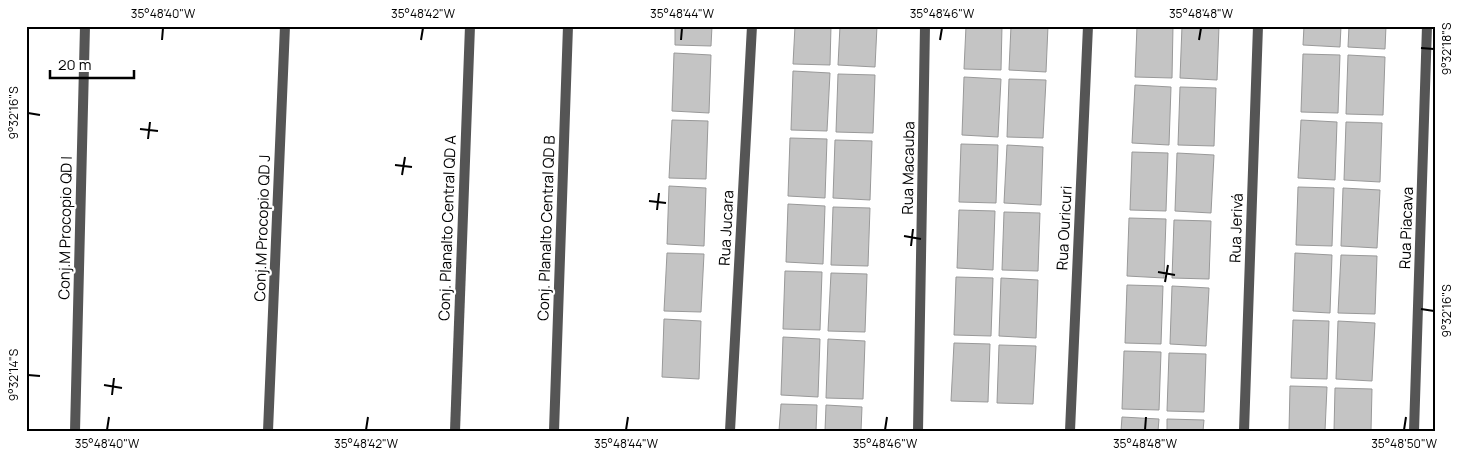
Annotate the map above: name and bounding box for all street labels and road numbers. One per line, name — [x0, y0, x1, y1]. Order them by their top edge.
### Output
street label: Rua Macauba — [897, 121, 919, 215]
street label: Conj. Planalto Central QD A — [433, 134, 461, 321]
street label: Conj. Planalto Central QD B — [532, 135, 560, 321]
street label: Conj.M Procopio QD J — [249, 154, 275, 302]
street label: Conj.M Procopio QD I — [53, 156, 77, 300]
street label: Rua Ouricuri — [1051, 185, 1077, 271]
street label: Rua Piacava — [1394, 186, 1418, 270]
street label: Rua Jucara — [714, 190, 738, 266]
street label: Rua Jerivá — [1224, 193, 1248, 263]

